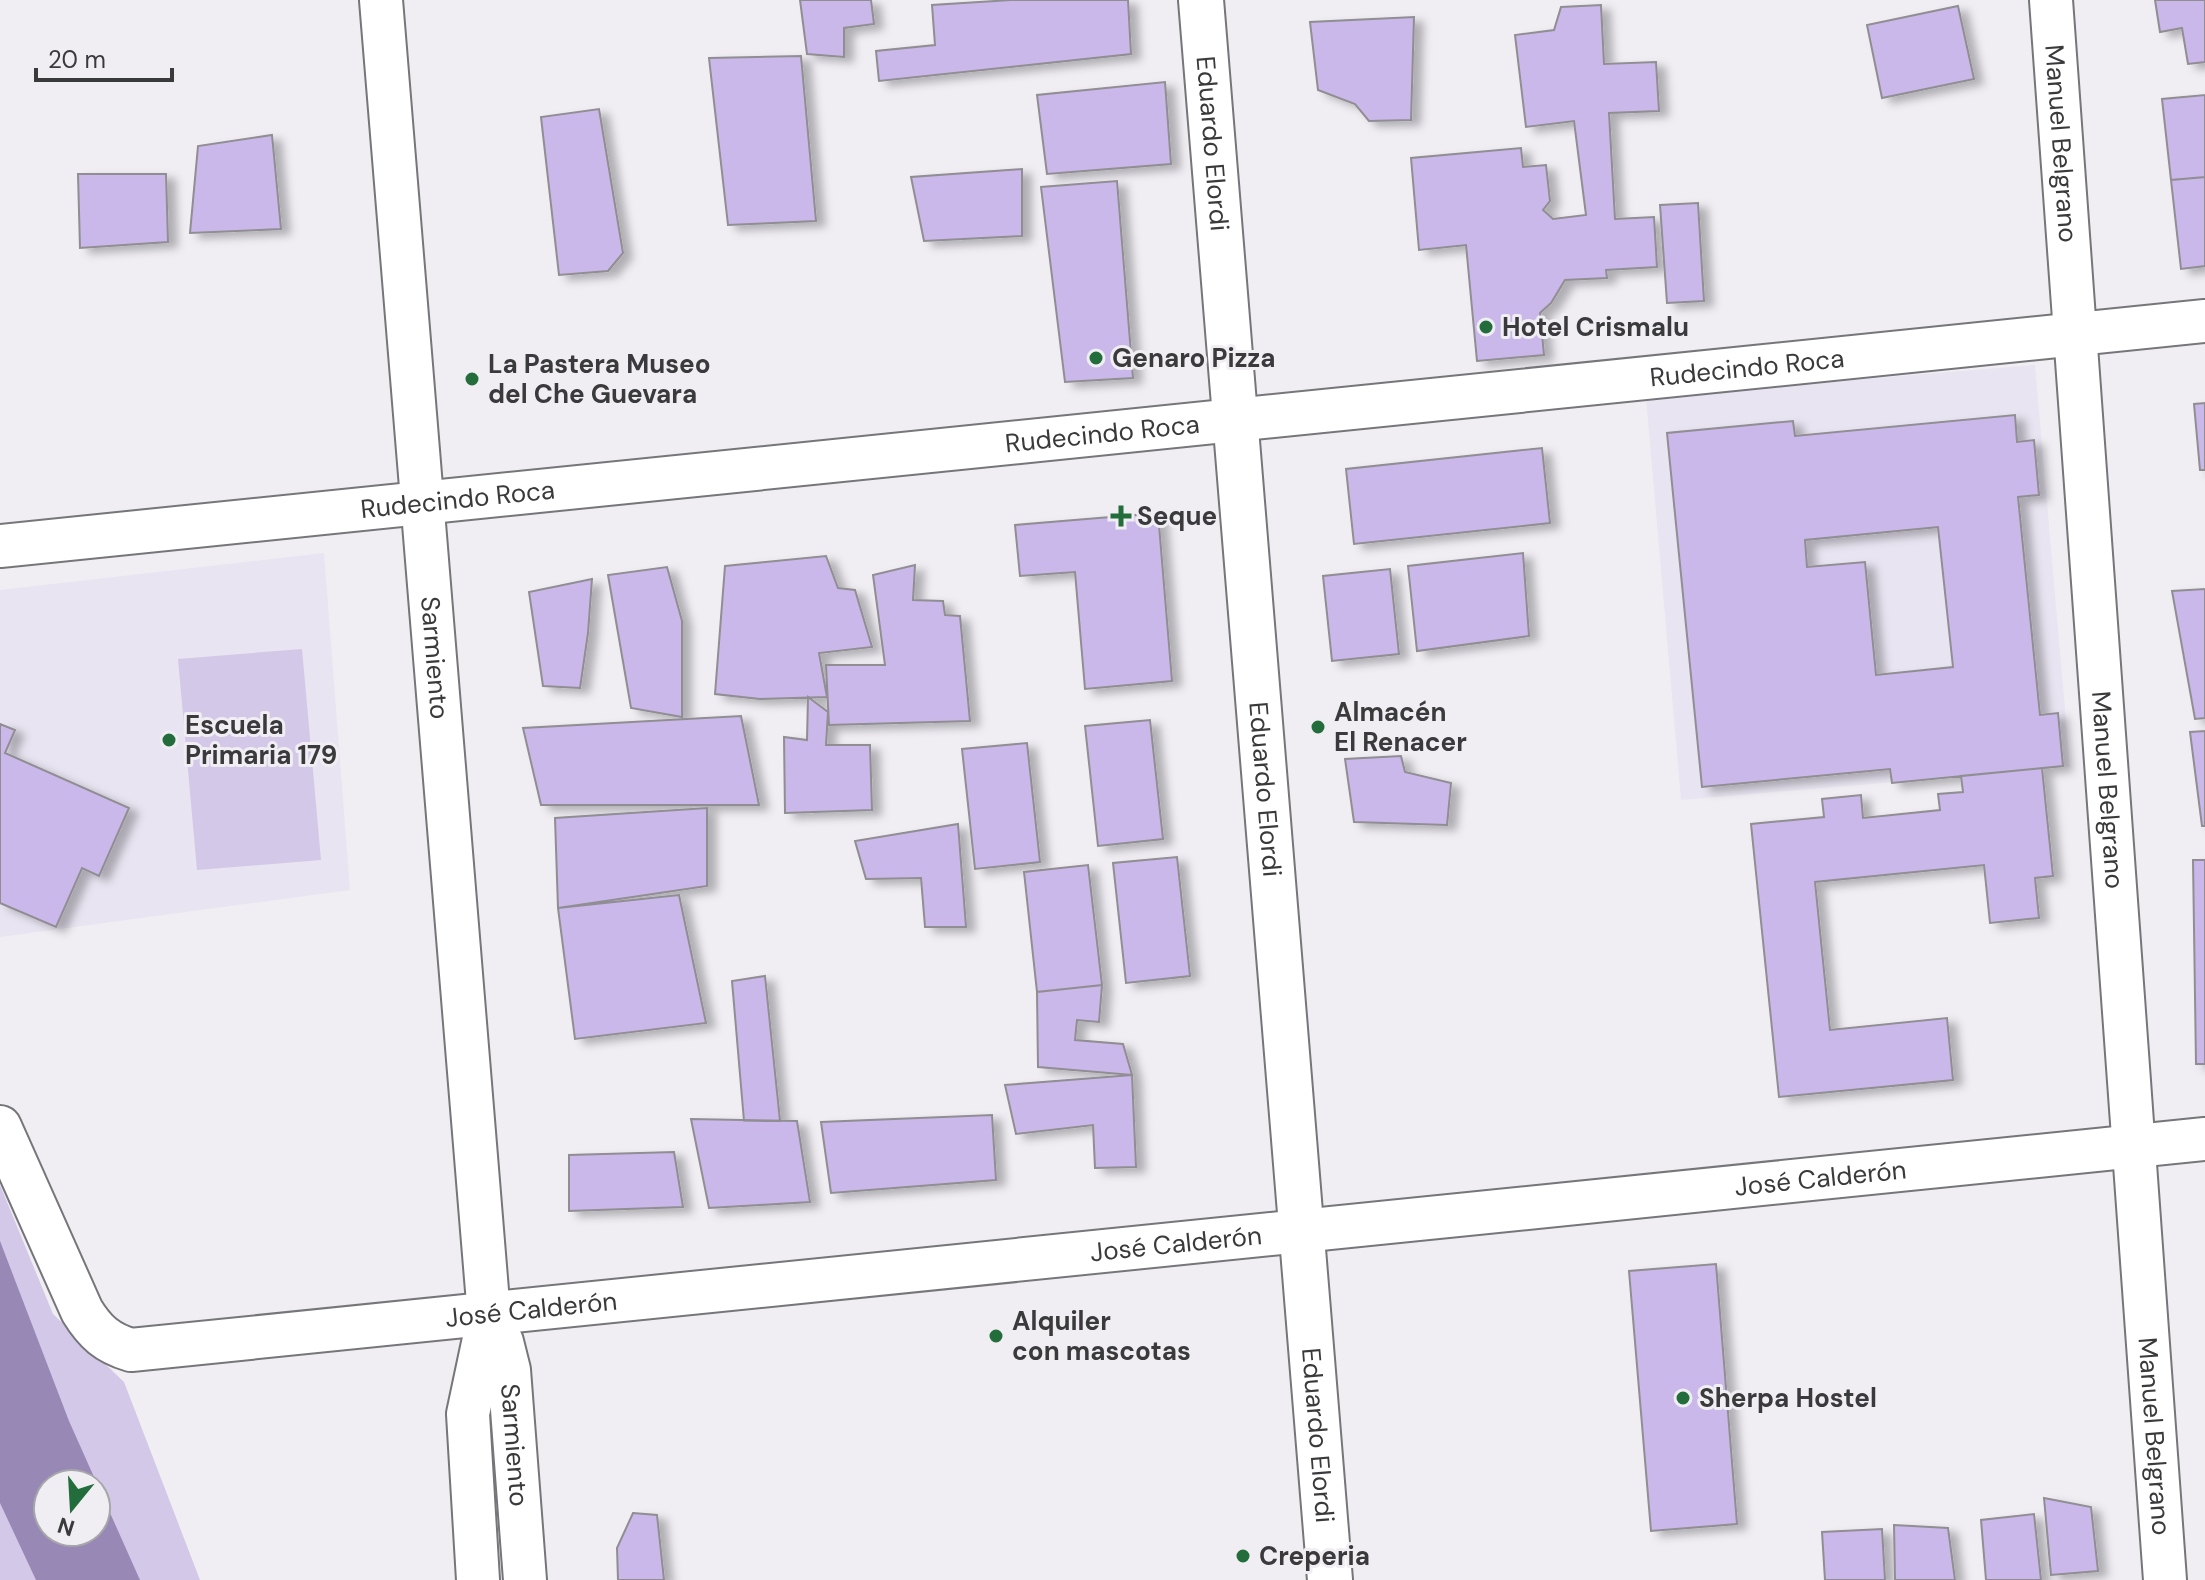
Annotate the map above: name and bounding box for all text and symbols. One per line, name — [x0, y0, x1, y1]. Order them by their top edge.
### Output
scale bar — [36, 32, 172, 82]
street label: Manuel Belgrano — [2037, 43, 2085, 244]
text: 20 m — [48, 44, 106, 75]
street label: Eduardo Elordi — [1189, 55, 1237, 232]
place label: Hotel Crismalu — [1502, 310, 1689, 344]
marker: Hotel Crismalu — [1477, 318, 1495, 336]
place label: Genaro Pizza — [1112, 341, 1275, 375]
street label: Rudecindo Roca — [1648, 341, 1846, 395]
place label: La Pastera Museo del Che Guevara — [488, 347, 711, 411]
marker: Genaro Pizza — [1087, 349, 1105, 367]
marker: La Pastera Museo del Che Guevara — [463, 370, 481, 388]
street label: Rudecindo Roca — [1003, 407, 1201, 460]
street label: Rudecindo Roca — [359, 472, 556, 526]
place label: Seque — [1137, 499, 1217, 533]
marker: Seque — [1112, 507, 1130, 525]
street label: Sarmiento — [413, 595, 457, 721]
street label: Manuel Belgrano — [2084, 690, 2132, 890]
place label: Almacén El Renacer — [1334, 695, 1467, 759]
street label: Eduardo Elordi — [1241, 701, 1290, 878]
place label: Escuela Primaria 179 — [185, 708, 337, 772]
marker: Almacén El Renacer — [1309, 718, 1327, 736]
marker: Escuela Primaria 179 — [160, 731, 178, 749]
street label: José Calderón — [1733, 1152, 1908, 1204]
street label: José Calderón — [1088, 1218, 1263, 1269]
street label: José Calderón — [444, 1284, 619, 1335]
place label: Alquiler con mascotas — [1012, 1304, 1191, 1368]
marker: Alquiler con mascotas — [987, 1327, 1005, 1345]
street label: Manuel Belgrano — [2131, 1336, 2179, 1536]
street label: Eduardo Elordi — [1294, 1346, 1342, 1524]
place label: Sherpa Hostel — [1699, 1381, 1877, 1415]
street label: Sarmiento — [493, 1382, 536, 1508]
marker: Sherpa Hostel — [1674, 1389, 1692, 1407]
north arrow — [32, 1468, 112, 1548]
text: N — [54, 1510, 78, 1543]
place label: Creperia — [1259, 1539, 1370, 1573]
marker: Creperia — [1234, 1547, 1252, 1565]

